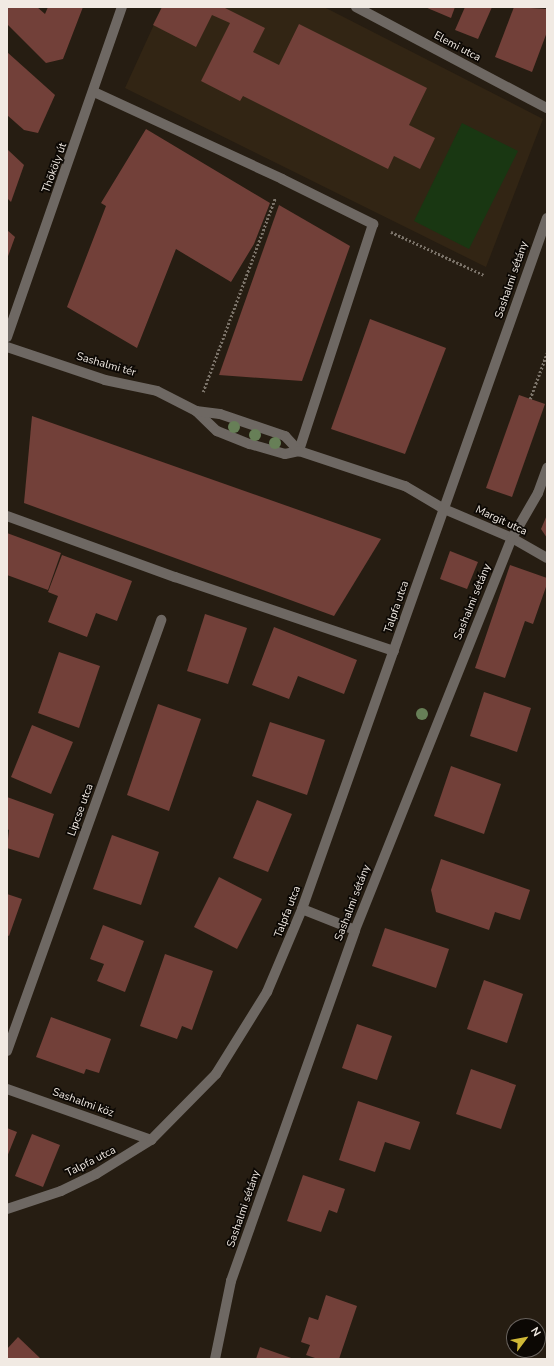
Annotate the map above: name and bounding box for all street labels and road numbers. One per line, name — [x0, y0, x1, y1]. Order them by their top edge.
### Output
street label: Elemi utca — [431, 29, 483, 65]
street label: Thököly út — [40, 141, 70, 195]
street label: Sashalmi sétány — [493, 240, 531, 320]
street label: Sashalmi tér — [75, 350, 137, 380]
street label: Margit utca — [473, 503, 529, 539]
street label: Sashalmi sétány — [452, 562, 494, 642]
street label: Talpfa utca — [382, 579, 412, 635]
street label: Lipcse utca — [65, 782, 97, 838]
street label: Sashalmi sétány — [332, 863, 374, 943]
street label: Talpfa utca — [272, 884, 304, 940]
street label: Sashalmi köz — [50, 1086, 116, 1120]
street label: Talpfa utca — [64, 1144, 118, 1180]
street label: Sashalmi sétány — [225, 1169, 263, 1249]

